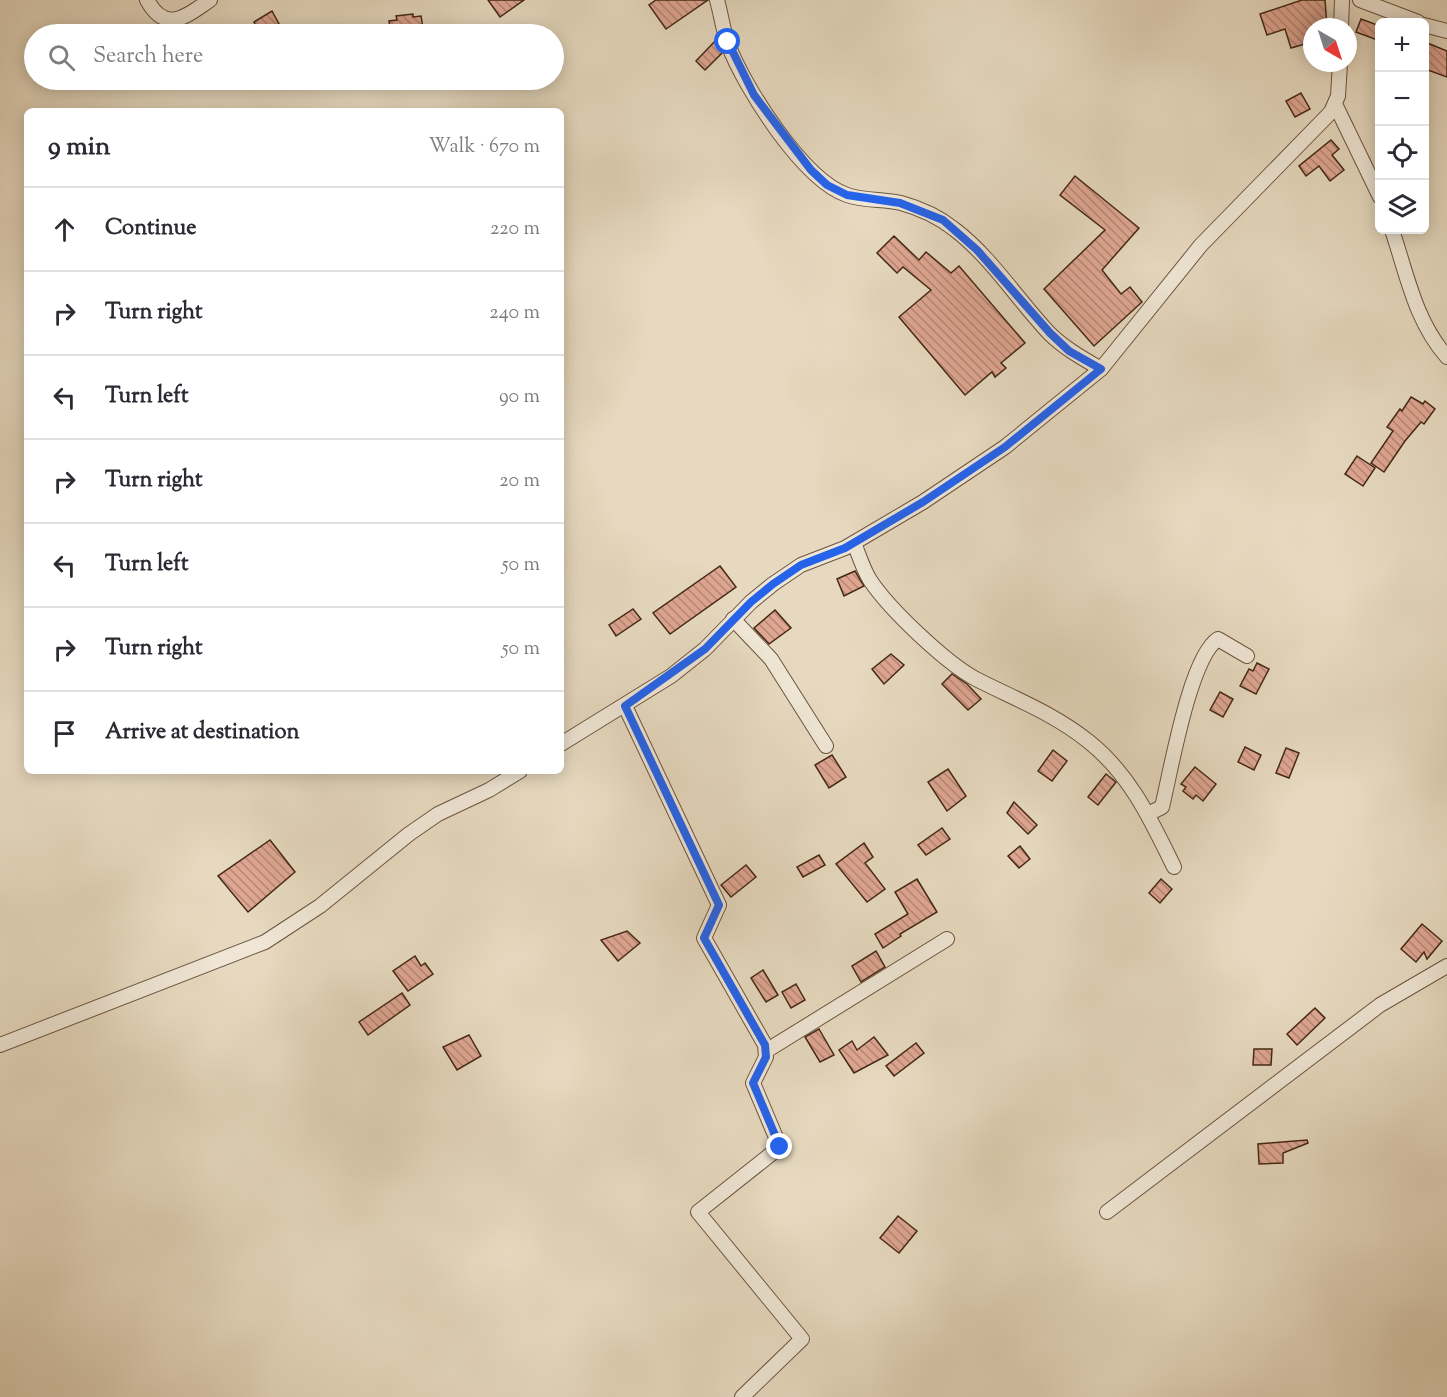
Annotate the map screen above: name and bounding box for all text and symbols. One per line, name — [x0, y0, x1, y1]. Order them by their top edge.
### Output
north arrow — [1303, 18, 1357, 72]
map controls — [1375, 18, 1429, 234]
button: + — [1375, 18, 1429, 72]
search box — [24, 24, 564, 90]
route start — [714, 28, 740, 54]
icon: search — [45, 41, 78, 74]
text: Search here — [93, 41, 203, 73]
button: − — [1375, 72, 1429, 126]
button: locate — [1375, 126, 1429, 180]
text: 9 min — [48, 129, 110, 166]
text: Walk · 670 m — [429, 133, 540, 162]
button: layers — [1375, 180, 1429, 234]
icon: ahead — [48, 213, 81, 246]
text: Continue — [105, 213, 196, 245]
text: 220 m — [490, 215, 540, 244]
icon: right — [48, 297, 81, 330]
text: Turn right — [105, 297, 202, 329]
text: 240 m — [489, 299, 540, 328]
icon: left — [48, 381, 81, 414]
text: Turn left — [105, 381, 188, 413]
text: 90 m — [499, 383, 540, 412]
icon: right — [48, 465, 81, 498]
text: Turn right — [105, 465, 202, 497]
text: 20 m — [499, 467, 540, 496]
icon: left — [48, 549, 81, 582]
text: Turn left — [105, 549, 188, 581]
text: 50 m — [502, 551, 540, 580]
icon: right — [48, 633, 81, 666]
text: Turn right — [105, 633, 202, 665]
text: 50 m — [502, 635, 540, 664]
icon: arrive — [48, 717, 81, 750]
text: Arrive at destination — [105, 717, 300, 749]
route end — [766, 1133, 792, 1159]

